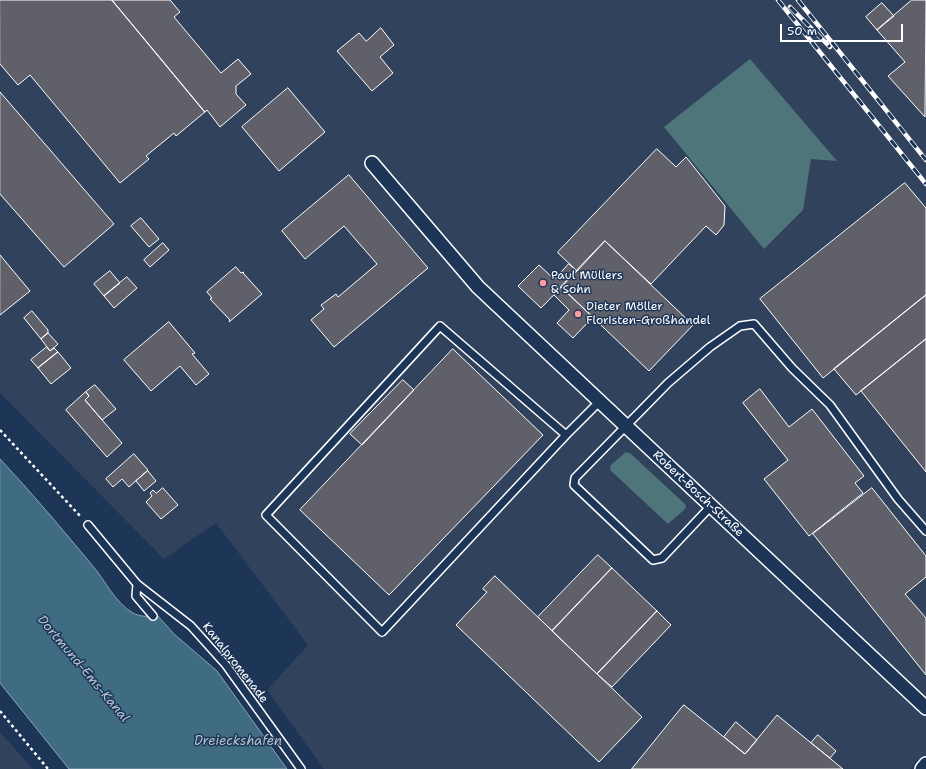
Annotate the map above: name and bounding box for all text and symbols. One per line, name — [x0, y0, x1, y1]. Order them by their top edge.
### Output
scale bar — [782, 16, 905, 42]
text: 50 m — [787, 23, 817, 39]
place label: Paul Müllers & Sohn — [551, 269, 623, 297]
marker: Paul Müllers & Sohn — [538, 278, 548, 288]
place label: Dieter Möller Floristen-Großhandel — [586, 300, 710, 328]
marker: Dieter Möller Floristen-Großhandel — [573, 309, 583, 319]
street label: Robert-Bosch-Straße — [649, 448, 747, 540]
water label: Dortmund-Ems-Kanal — [34, 612, 132, 726]
street label: Kanalpromenade — [199, 620, 271, 706]
water label: Dreieckshafen — [194, 734, 282, 750]

